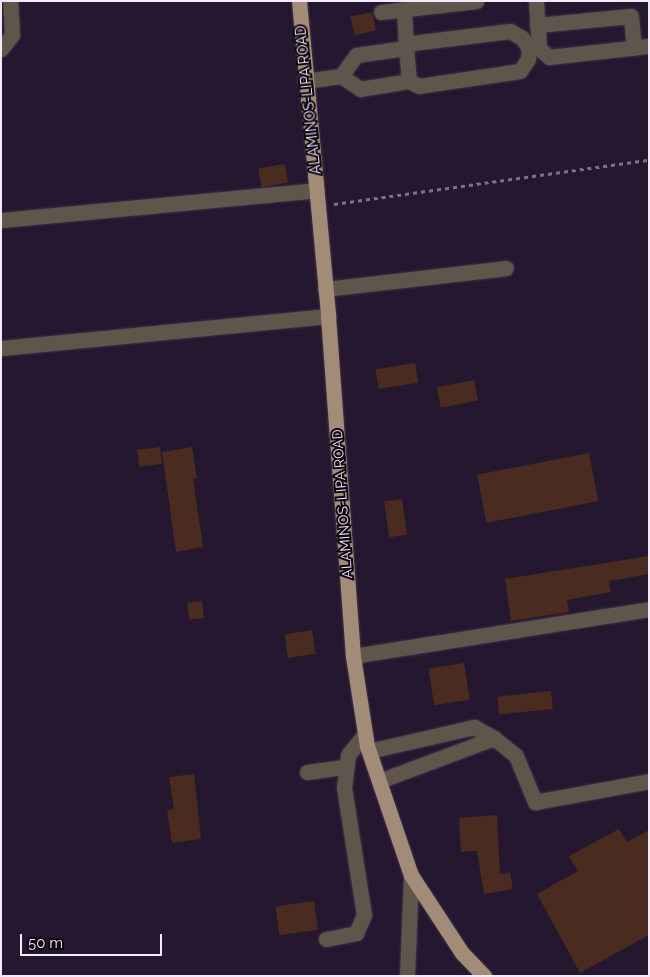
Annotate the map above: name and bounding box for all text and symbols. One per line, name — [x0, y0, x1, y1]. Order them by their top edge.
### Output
street label: ALAMINOS-LIPA ROAD — [292, 25, 324, 175]
street label: ALAMINOS-LIPA ROAD — [328, 429, 356, 579]
scale bar — [22, 924, 165, 956]
text: 50 m — [28, 934, 63, 952]

